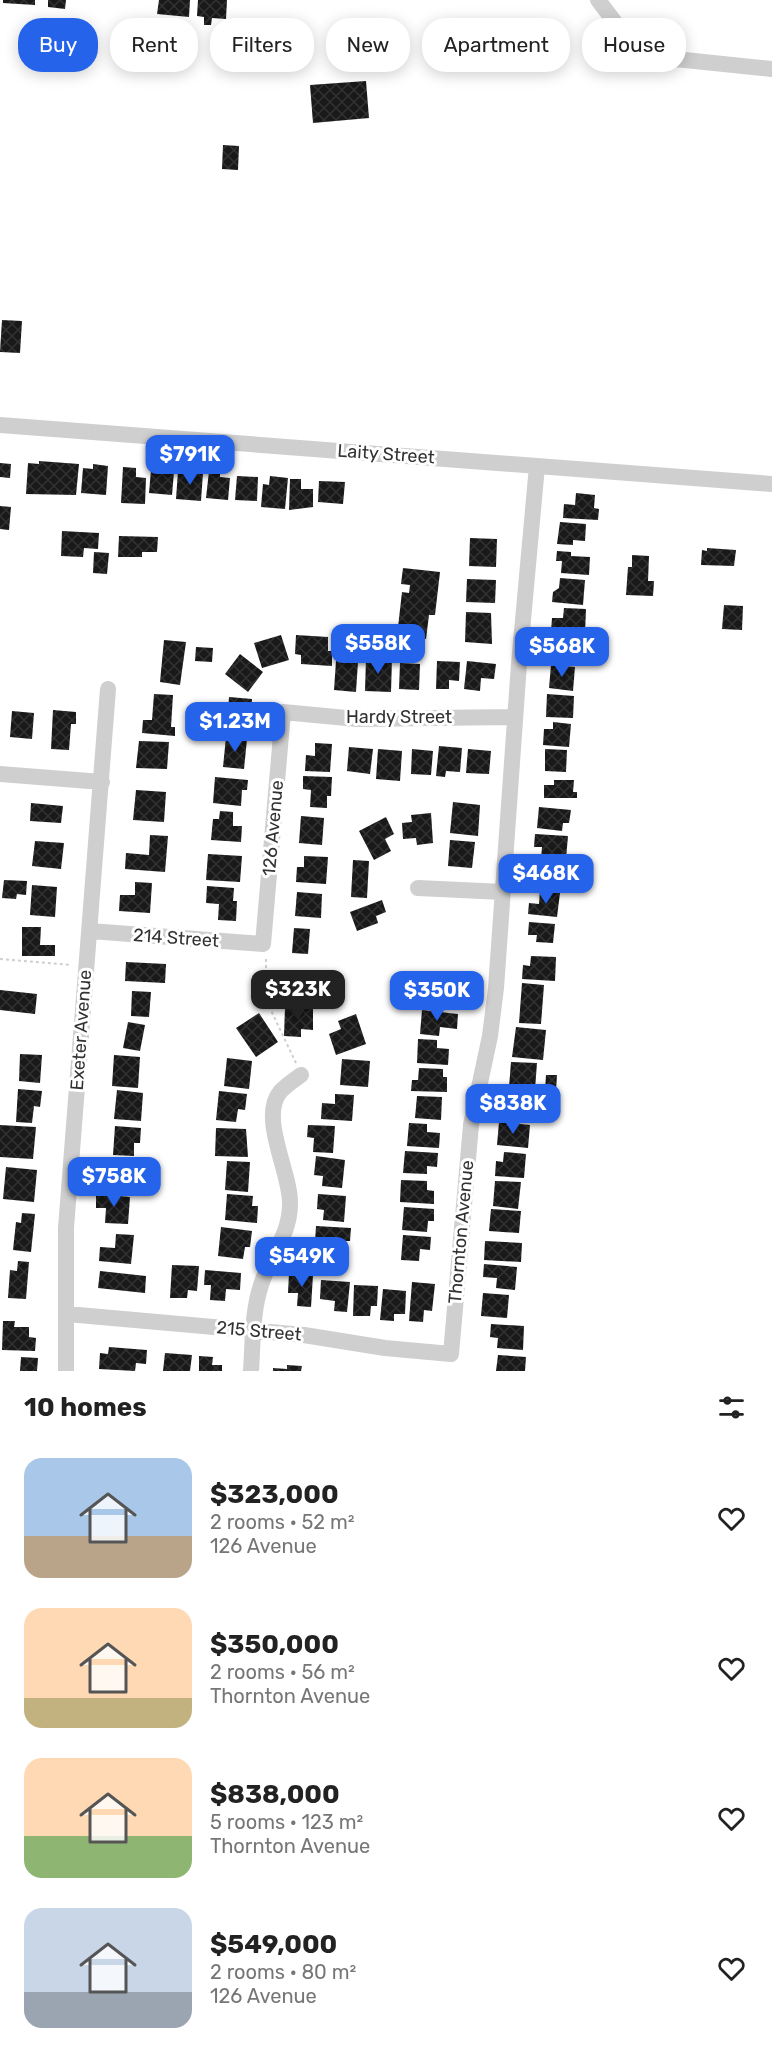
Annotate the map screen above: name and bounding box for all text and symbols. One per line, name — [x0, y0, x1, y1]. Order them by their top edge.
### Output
chip: Buy — [18, 18, 98, 72]
chip: Rent — [110, 18, 198, 72]
chip: Filters — [210, 18, 314, 72]
chip: New — [326, 18, 410, 72]
chip: Apartment — [422, 18, 570, 72]
chip: House — [582, 18, 686, 72]
pin: $791K — [148, 435, 232, 486]
street label: Laity Street — [337, 440, 435, 468]
text: $791K — [160, 442, 220, 466]
pin: $558K — [336, 624, 420, 675]
pin: $568K — [520, 627, 604, 678]
text: $558K — [345, 631, 411, 655]
text: $568K — [529, 634, 595, 658]
pin: $1.23M — [186, 702, 284, 753]
street label: Hardy Street — [346, 706, 452, 728]
text: $1.23M — [199, 709, 271, 733]
street label: 126 Avenue — [258, 779, 288, 877]
pin: $468K — [504, 854, 588, 905]
text: $468K — [513, 861, 579, 885]
street label: 214 Street — [132, 924, 220, 952]
street label: Exeter Avenue — [66, 969, 96, 1091]
pin: $323K — [256, 970, 340, 1021]
pin: $350K — [395, 971, 479, 1022]
text: $323K — [265, 977, 331, 1001]
text: $350K — [404, 978, 470, 1002]
pin: $838K — [471, 1084, 555, 1135]
text: $838K — [480, 1091, 546, 1115]
pin: $758K — [72, 1157, 156, 1208]
street label: Thornton Avenue — [444, 1159, 478, 1305]
text: $758K — [82, 1164, 146, 1188]
pin: $549K — [260, 1237, 344, 1288]
text: $549K — [269, 1244, 335, 1268]
street label: 215 Street — [215, 1316, 303, 1346]
icon: filters — [715, 1391, 748, 1424]
text: 10 homes — [24, 1392, 147, 1423]
text: $323,000 — [210, 1479, 339, 1510]
icon: home — [72, 1482, 144, 1554]
icon: heart — [715, 1502, 748, 1535]
text: 2 rooms · 52 m² — [210, 1510, 355, 1534]
text: 126 Avenue — [210, 1534, 317, 1558]
text: $350,000 — [210, 1629, 339, 1660]
icon: home — [72, 1632, 144, 1704]
icon: heart — [715, 1652, 748, 1685]
text: 2 rooms · 56 m² — [210, 1660, 355, 1684]
text: Thornton Avenue — [210, 1684, 370, 1708]
text: $838,000 — [210, 1779, 340, 1810]
icon: home — [72, 1782, 144, 1854]
icon: heart — [715, 1802, 748, 1835]
text: 5 rooms · 123 m² — [210, 1810, 363, 1834]
text: Thornton Avenue — [210, 1834, 370, 1858]
text: $549,000 — [210, 1929, 337, 1960]
icon: home — [72, 1932, 144, 2004]
icon: heart — [715, 1952, 748, 1985]
text: 2 rooms · 80 m² — [210, 1960, 356, 1984]
text: 126 Avenue — [210, 1984, 317, 2008]

